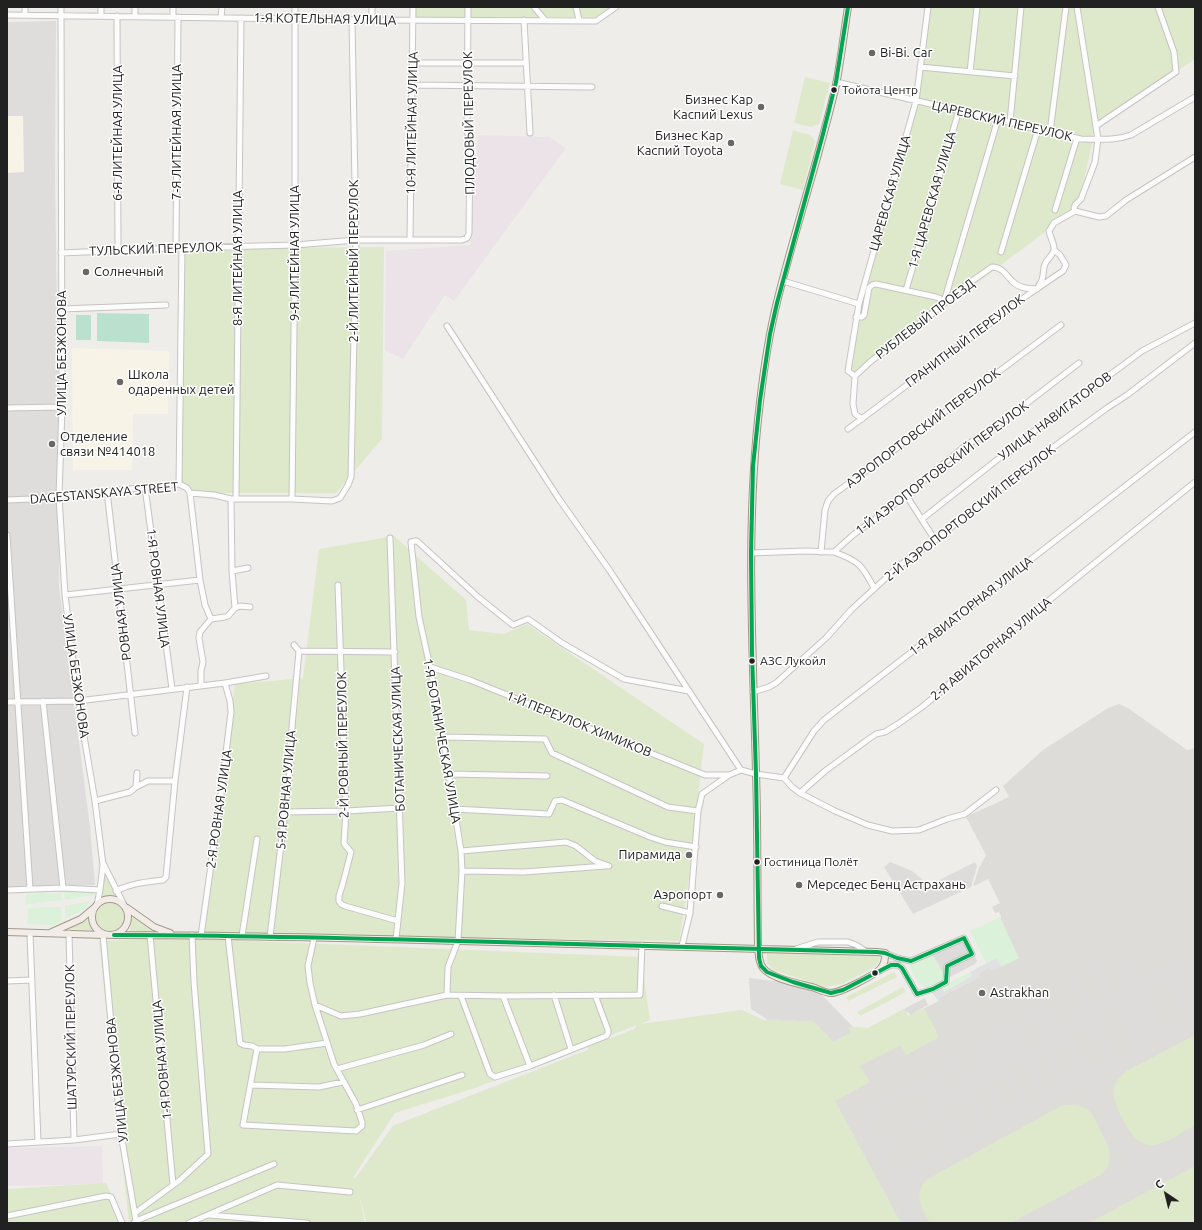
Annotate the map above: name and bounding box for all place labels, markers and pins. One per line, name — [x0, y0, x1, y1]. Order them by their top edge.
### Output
place label: Bi-Bi. Car — [880, 45, 932, 61]
marker: Bi-Bi. Car — [867, 48, 877, 58]
place label: Тойота Центр — [842, 83, 918, 97]
marker: Тойота Центр — [829, 85, 839, 95]
place label: Бизнес Кар Каспий Lexus — [673, 92, 753, 123]
marker: Бизнес Кар Каспий Lexus — [756, 102, 766, 112]
place label: Бизнес Кар Каспий Toyota — [637, 128, 723, 159]
marker: Бизнес Кар Каспий Toyota — [726, 138, 736, 148]
place label: Солнечный — [94, 264, 164, 280]
marker: Солнечный — [81, 267, 91, 277]
place label: Школа одаренных детей — [128, 367, 235, 398]
marker: Школа одаренных детей — [115, 377, 125, 387]
place label: Отделение связи №414018 — [60, 429, 155, 460]
marker: Отделение связи №414018 — [47, 439, 57, 449]
place label: АЗС Лукойл — [760, 654, 826, 668]
marker: АЗС Лукойл — [747, 656, 757, 666]
place label: Пирамида — [619, 847, 681, 863]
marker: Пирамида — [684, 850, 694, 860]
place label: Гостиница Полёт — [764, 855, 858, 869]
marker: Гостиница Полёт — [752, 857, 762, 867]
place label: Мерседес Бенц Астрахань — [807, 877, 966, 893]
marker: Мерседес Бенц Астрахань — [794, 880, 804, 890]
place label: Аэропорт — [653, 887, 712, 903]
marker: Аэропорт — [715, 890, 725, 900]
unlabelled marker — [870, 968, 880, 978]
place label: Astrakhan — [990, 985, 1049, 1001]
marker: Astrakhan — [977, 988, 987, 998]

